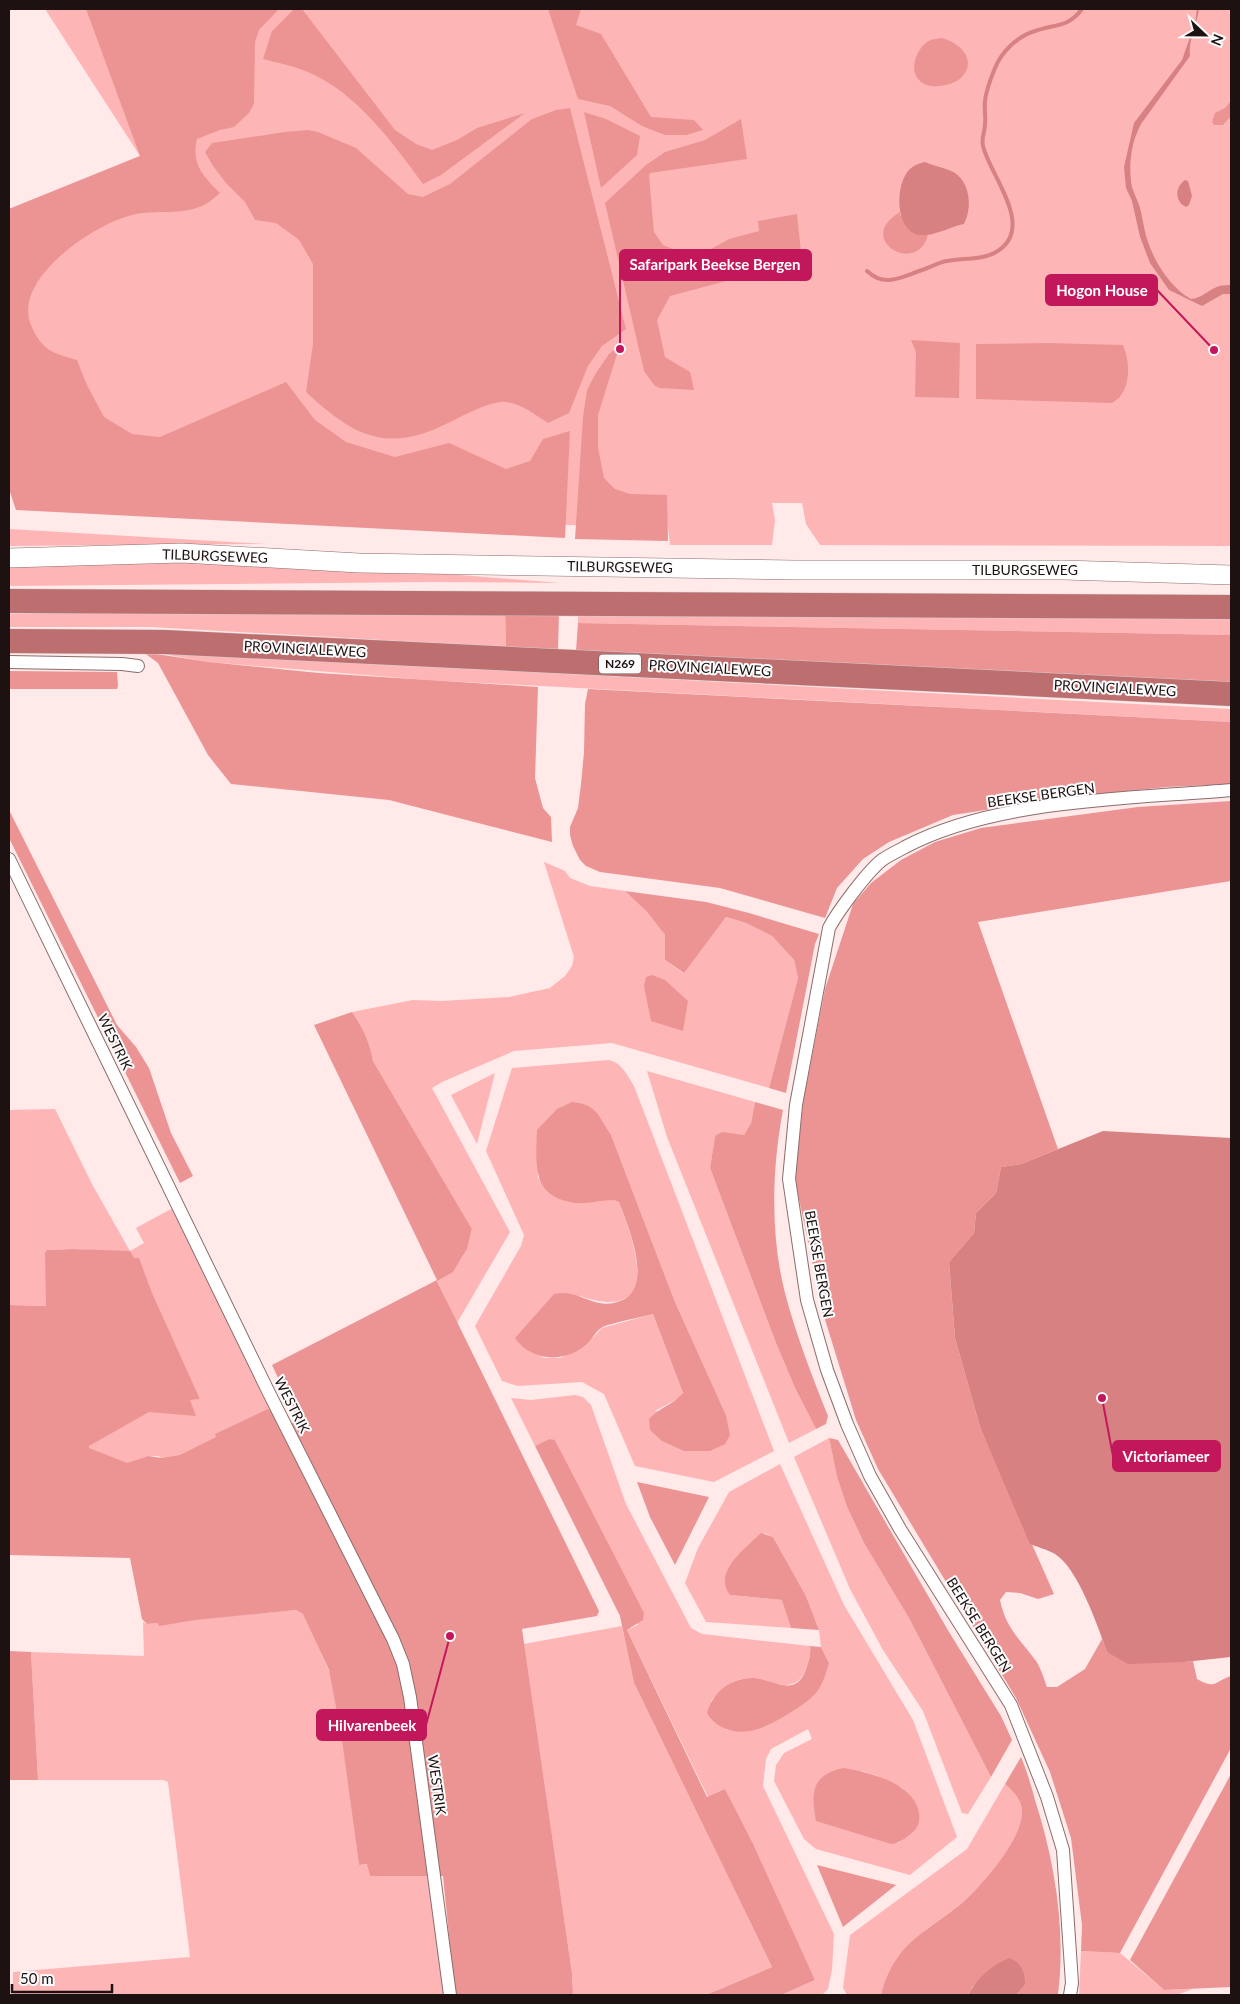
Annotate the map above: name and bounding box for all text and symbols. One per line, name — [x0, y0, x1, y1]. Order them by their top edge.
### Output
north arrow — [1180, 10, 1230, 60]
text: N — [1208, 32, 1227, 48]
callout: Safaripark Beekse Bergen — [620, 250, 811, 280]
text: Safaripark Beekse Bergen — [630, 255, 800, 273]
callout: Hogon House — [1046, 275, 1157, 305]
text: Hogon House — [1056, 281, 1148, 299]
street label: TILBURGSEWEG — [162, 545, 268, 566]
street label: TILBURGSEWEG — [567, 557, 673, 576]
street label: TILBURGSEWEG — [972, 561, 1078, 578]
street label: PROVINCIALEWEG — [243, 637, 367, 660]
road number: N269 — [599, 654, 641, 674]
street label: PROVINCIALEWEG — [648, 656, 772, 679]
street label: PROVINCIALEWEG — [1053, 676, 1177, 699]
street label: BEEKSE BERGEN — [986, 779, 1096, 810]
street label: WESTRIK — [95, 1011, 137, 1073]
street label: BEEKSE BERGEN — [802, 1209, 837, 1319]
street label: WESTRIK — [271, 1374, 314, 1436]
callout: Victoriameer — [1113, 1441, 1220, 1471]
text: Victoriameer — [1122, 1447, 1210, 1465]
street label: BEEKSE BERGEN — [943, 1574, 1015, 1675]
callout: Hilvarenbeek — [317, 1710, 426, 1740]
text: Hilvarenbeek — [328, 1716, 417, 1734]
street label: WESTRIK — [425, 1754, 450, 1817]
scale bar — [12, 1962, 112, 1994]
text: 50 m — [20, 1969, 54, 1987]

